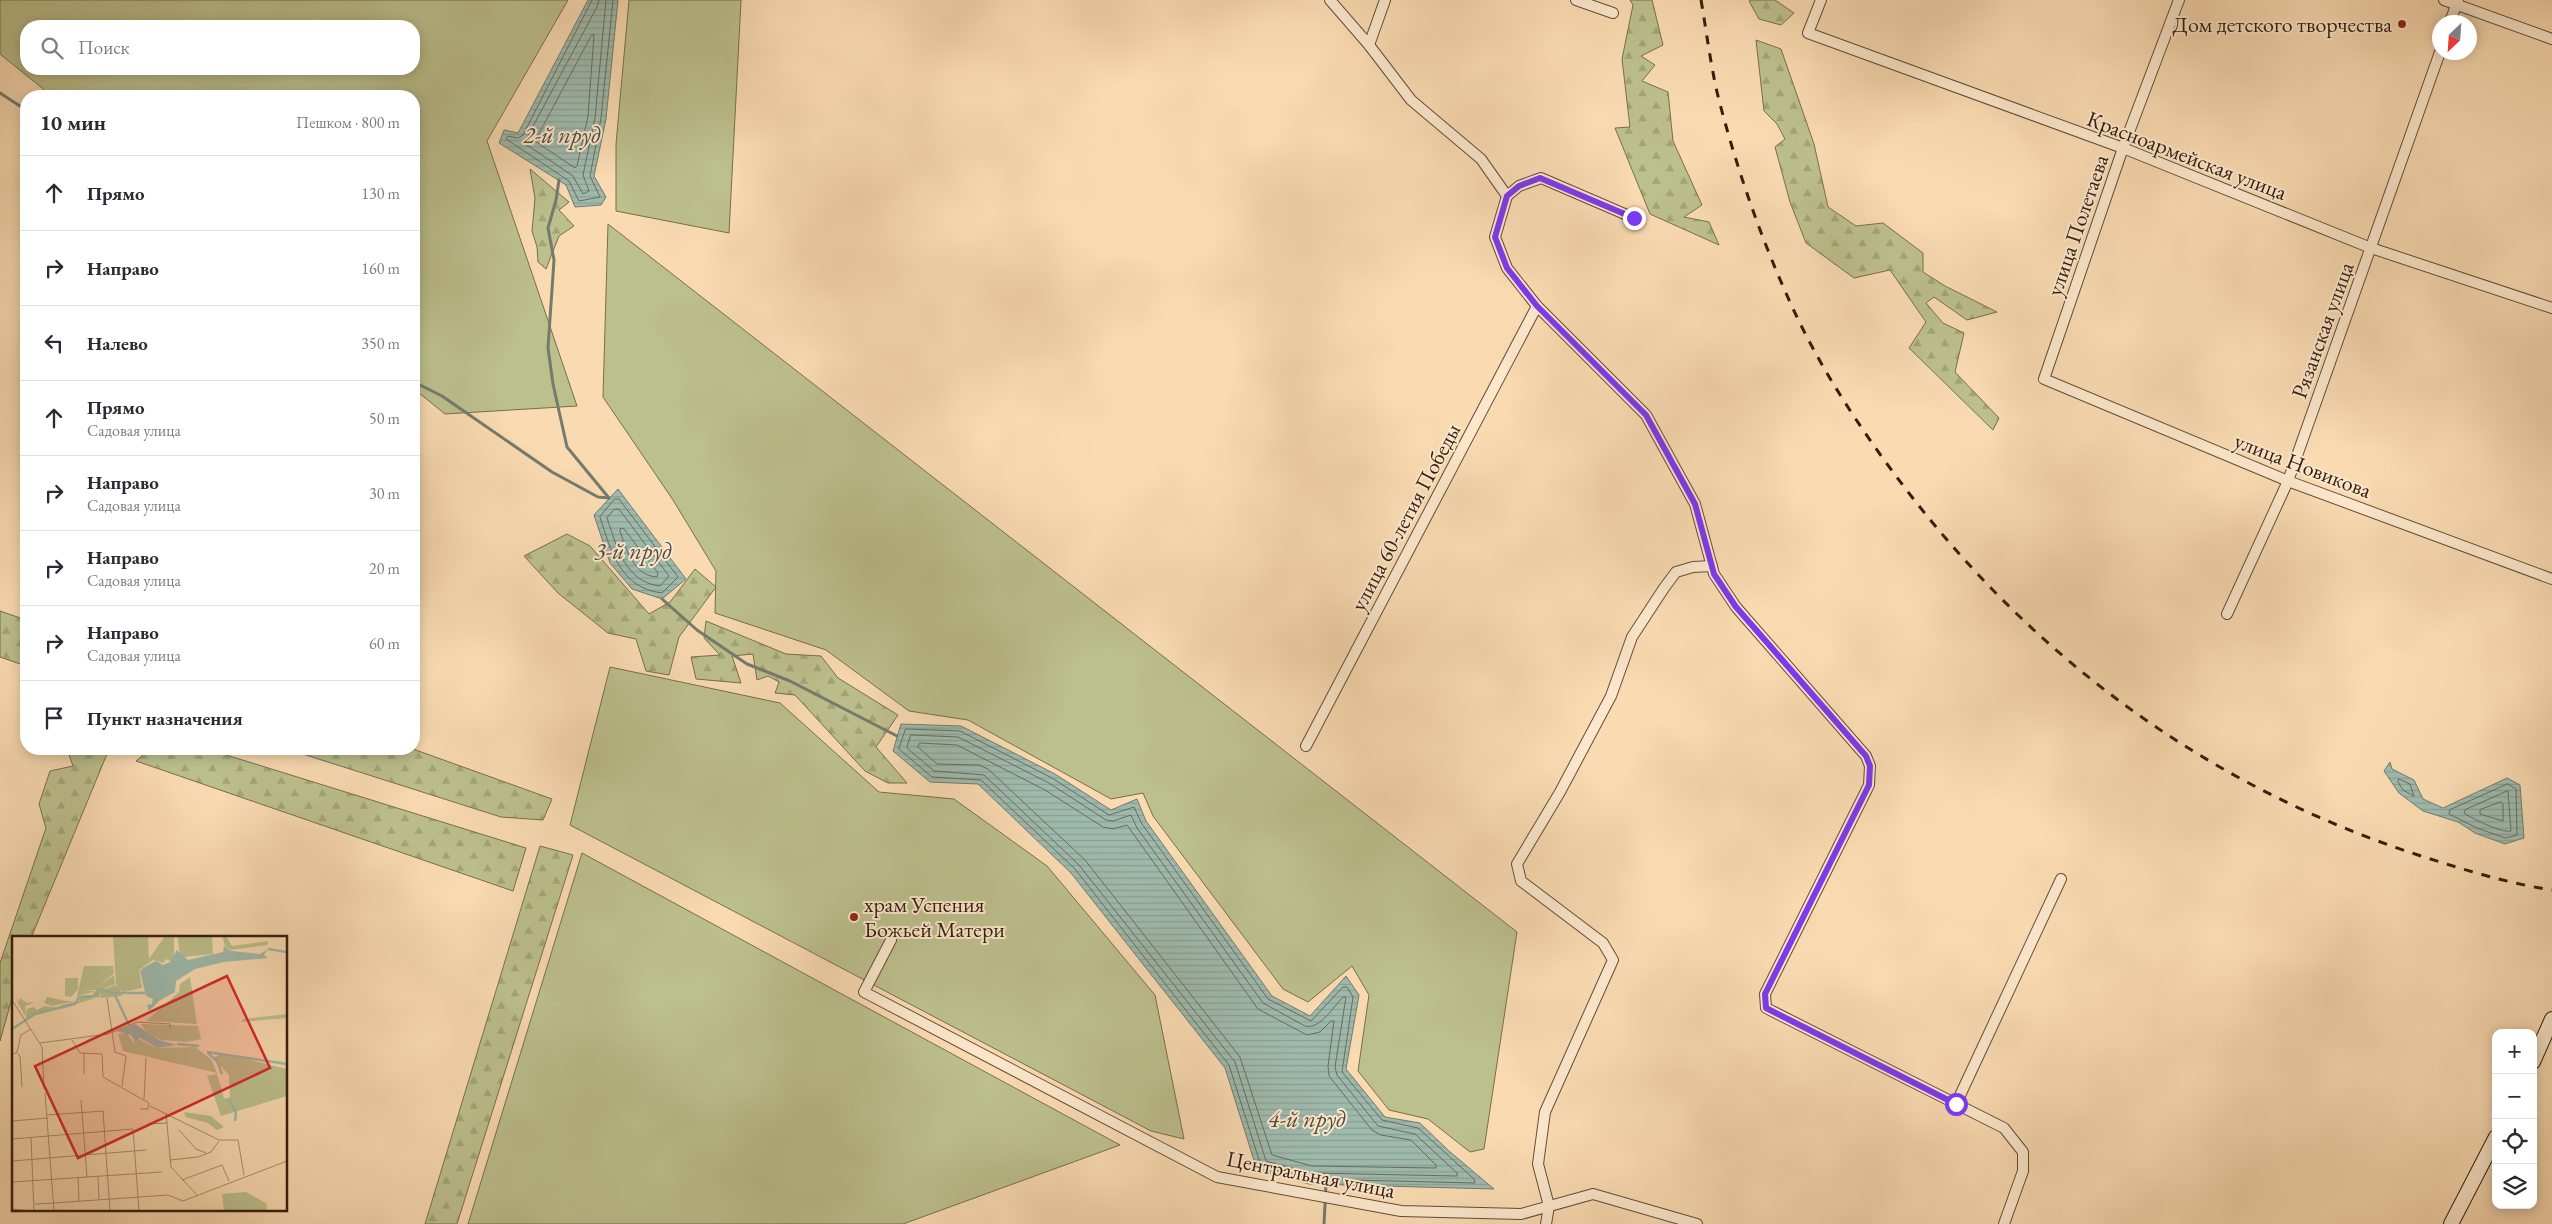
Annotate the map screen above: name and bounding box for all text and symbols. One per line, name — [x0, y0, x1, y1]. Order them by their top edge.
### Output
place label: Дом детского творчества — [2172, 10, 2392, 39]
north arrow — [2432, 15, 2477, 60]
marker: Дом детского творчества — [2396, 18, 2408, 30]
search box — [20, 20, 420, 75]
icon: search — [38, 34, 66, 62]
text: Поиск — [78, 35, 130, 60]
street label: Красноармейская улица — [2083, 104, 2291, 207]
text: 10 мин — [40, 109, 106, 136]
text: Пешком · 800 m — [296, 112, 400, 133]
water label: 2-й пруд — [523, 119, 601, 150]
street label: улица Полетаева — [2040, 150, 2115, 300]
icon: ahead — [40, 179, 68, 207]
text: Прямо — [87, 181, 145, 206]
text: 130 m — [361, 183, 400, 204]
route end — [1623, 207, 1646, 230]
icon: right — [40, 254, 68, 282]
text: Направо — [87, 256, 159, 281]
text: 160 m — [361, 258, 400, 279]
street label: Рязанская улица — [2284, 258, 2361, 402]
icon: left — [40, 329, 68, 357]
text: Налево — [87, 331, 148, 356]
text: 350 m — [361, 333, 400, 354]
text: Прямо — [87, 395, 145, 420]
icon: ahead — [40, 404, 68, 432]
text: 50 m — [369, 408, 400, 429]
street label: улица 60-летия Победы — [1344, 418, 1467, 616]
text: Садовая улица — [87, 420, 181, 441]
street label: улица Новикова — [2230, 426, 2376, 505]
text: Направо — [87, 470, 159, 495]
icon: right — [40, 479, 68, 507]
text: 30 m — [369, 483, 400, 504]
text: Садовая улица — [87, 495, 181, 516]
water label: 3-й пруд — [594, 535, 672, 566]
text: Направо — [87, 545, 159, 570]
icon: right — [40, 554, 68, 582]
text: 20 m — [369, 558, 400, 579]
text: Садовая улица — [87, 570, 181, 591]
text: Направо — [87, 620, 159, 645]
icon: right — [40, 629, 68, 657]
text: 60 m — [369, 633, 400, 654]
text: Садовая улица — [87, 645, 181, 666]
icon: arrive — [40, 704, 68, 732]
text: Пункт назначения — [87, 706, 243, 731]
place label: храм Успения Божьей Матери — [864, 890, 1005, 944]
marker: храм Успения Божьей Матери — [848, 911, 860, 923]
inset map — [12, 936, 288, 1212]
map controls — [2492, 1029, 2537, 1209]
button: + — [2492, 1029, 2537, 1074]
button: − — [2492, 1074, 2537, 1119]
route start — [1945, 1093, 1968, 1116]
water label: 4-й пруд — [1268, 1103, 1346, 1134]
button: locate — [2492, 1119, 2537, 1164]
street label: Центральная улица — [1224, 1144, 1398, 1205]
button: layers — [2492, 1164, 2537, 1209]

